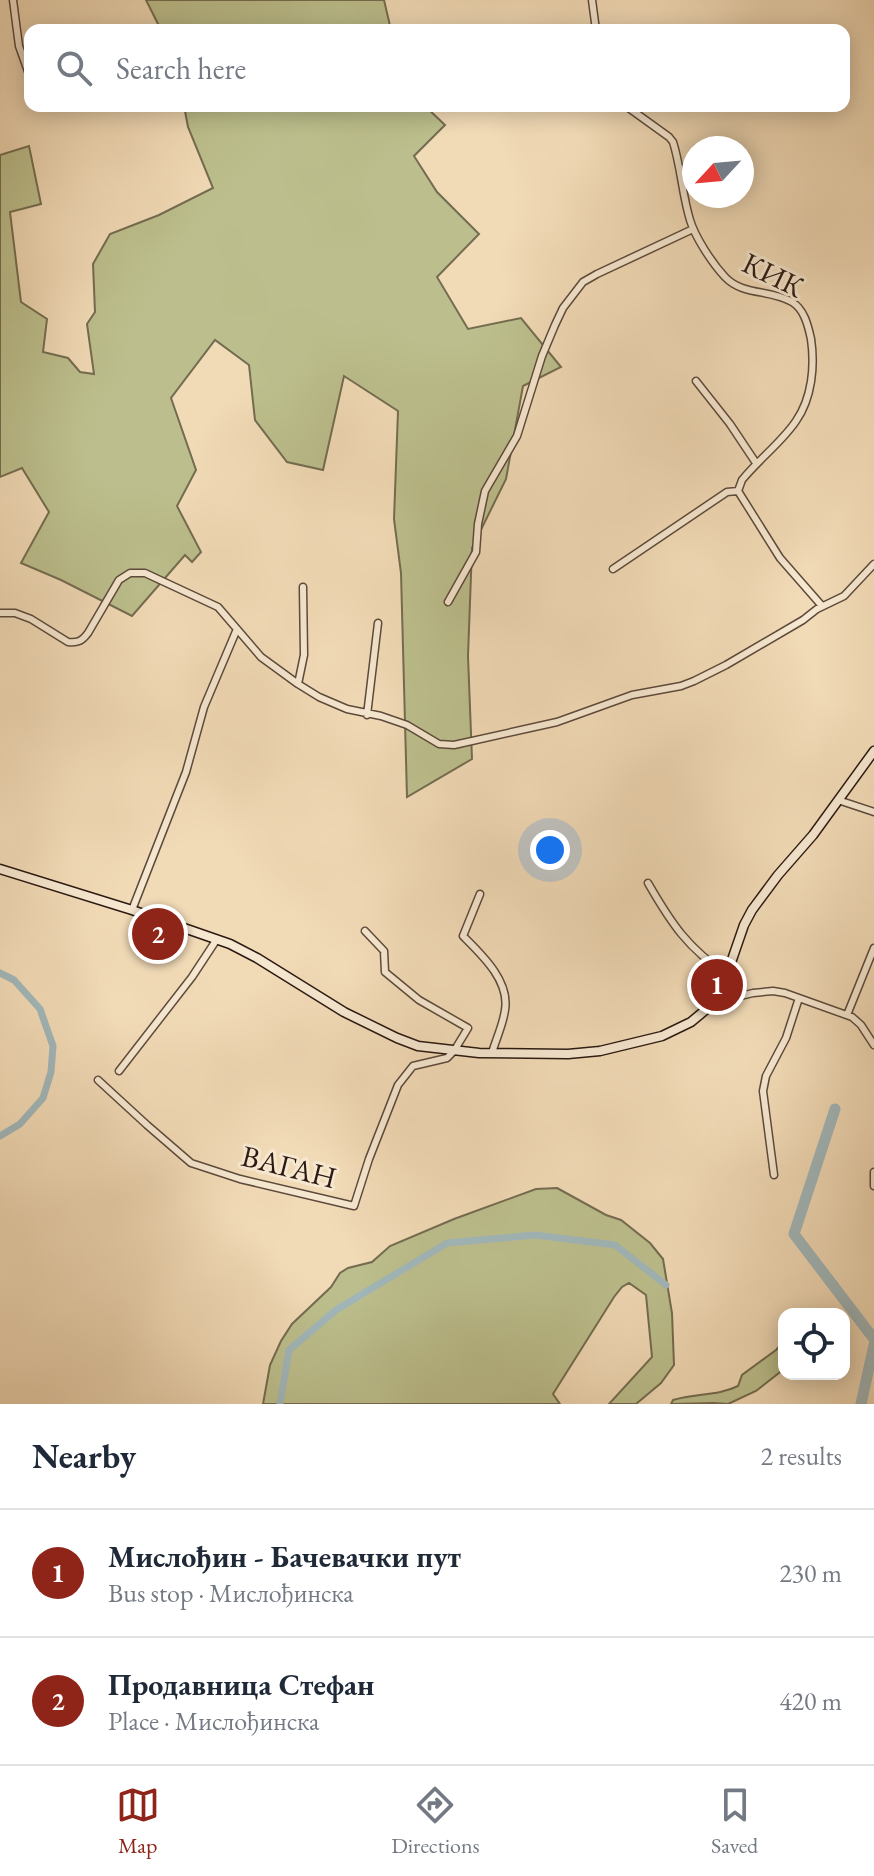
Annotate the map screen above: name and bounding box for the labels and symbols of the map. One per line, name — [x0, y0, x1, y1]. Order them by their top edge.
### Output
north arrow — [682, 136, 754, 208]
street label: КИК — [736, 243, 811, 306]
your location — [530, 830, 570, 870]
pin: 2 — [132, 904, 184, 964]
pin: 1 — [691, 955, 743, 1015]
street label: ВАГАН — [238, 1136, 341, 1197]

